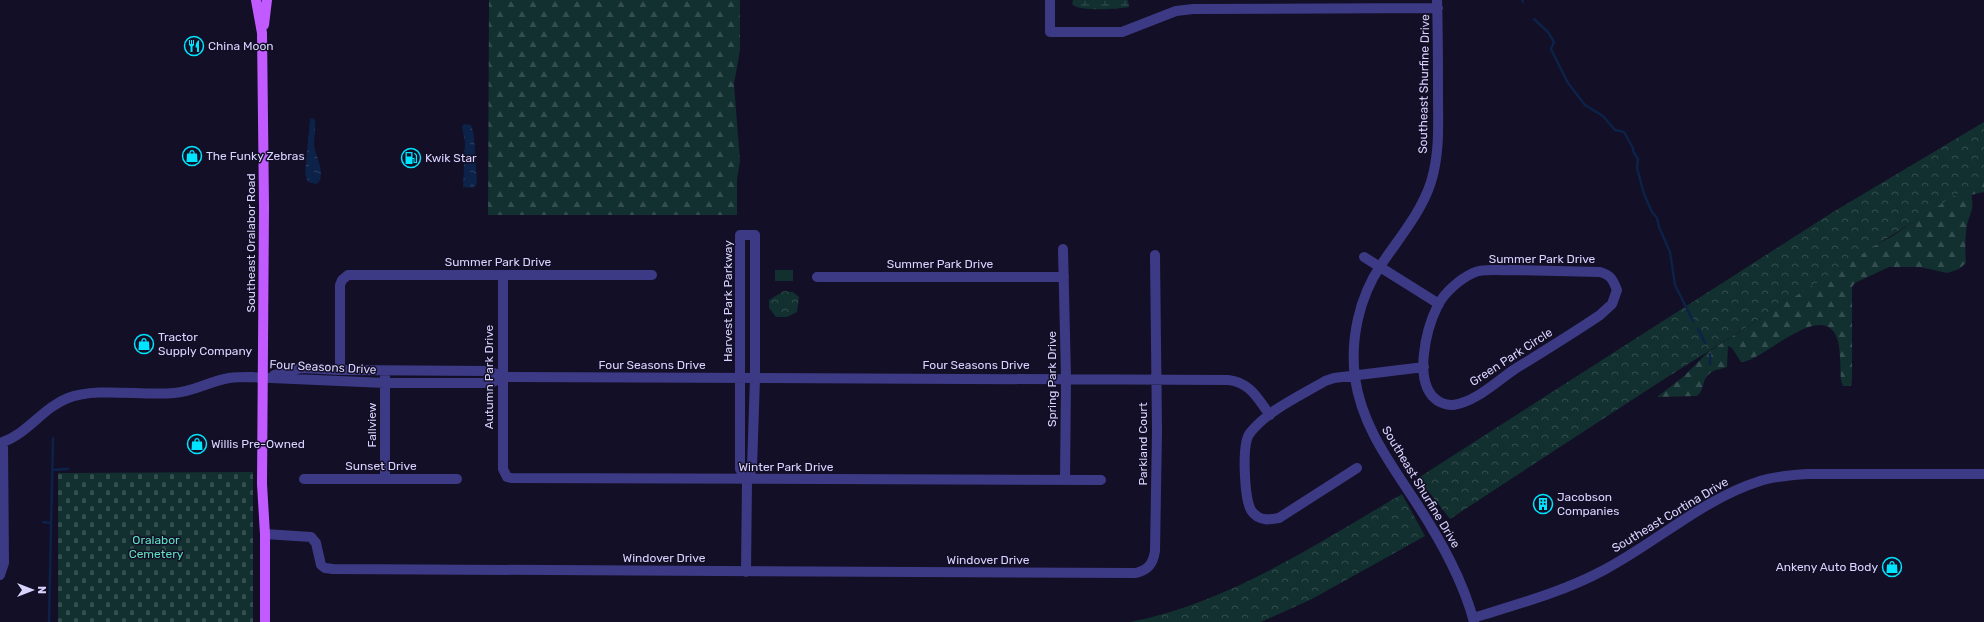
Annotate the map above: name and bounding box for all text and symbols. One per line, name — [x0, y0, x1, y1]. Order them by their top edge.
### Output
street label: Southeast Shurfine Drive — [1416, 14, 1432, 154]
restaurant icon: China Moon — [183, 35, 205, 57]
place label: China Moon — [208, 39, 274, 53]
shop icon: The Funky Zebras — [181, 145, 203, 167]
fuel station icon: Kwik Star — [400, 147, 422, 169]
place label: The Funky Zebras — [206, 149, 305, 163]
place label: Kwik Star — [425, 151, 477, 165]
street label: Southeast Oralabor Road — [244, 173, 258, 313]
street label: Harvest Park Parkway — [721, 240, 735, 362]
street label: Summer Park Drive — [1489, 252, 1596, 266]
street label: Summer Park Drive — [445, 255, 552, 269]
street label: Summer Park Drive — [887, 257, 994, 271]
street label: Autumn Park Drive — [482, 324, 496, 429]
street label: Green Park Circle — [1467, 325, 1555, 389]
place label: Tractor Supply Company — [158, 330, 253, 358]
street label: Spring Park Drive — [1045, 331, 1059, 427]
shop icon: Tractor Supply Company — [133, 333, 155, 355]
street label: Four Seasons Drive — [269, 357, 377, 377]
street label: Four Seasons Drive — [598, 358, 706, 372]
street label: Four Seasons Drive — [922, 358, 1030, 372]
street label: Fallview — [365, 402, 379, 447]
street label: Parkland Court — [1136, 402, 1150, 486]
street label: Southeast Shurfine Drive — [1379, 424, 1463, 551]
shop icon: Willis Pre-Owned — [186, 433, 208, 455]
place label: Willis Pre-Owned — [211, 437, 305, 451]
street label: Sunset Drive — [345, 459, 417, 473]
street label: Winter Park Drive — [738, 460, 834, 474]
street label: Southeast Cortina Drive — [1609, 475, 1731, 555]
place label: Jacobson Companies — [1557, 490, 1619, 518]
building icon: Jacobson Companies — [1532, 493, 1554, 515]
park label: Oralabor Cemetery — [129, 533, 184, 561]
street label: Windover Drive — [623, 551, 706, 565]
street label: Windover Drive — [947, 553, 1030, 567]
shop icon: Ankeny Auto Body — [1881, 556, 1903, 578]
place label: Ankeny Auto Body — [1776, 560, 1878, 574]
north arrow — [12, 570, 52, 610]
text: N — [35, 586, 48, 594]

